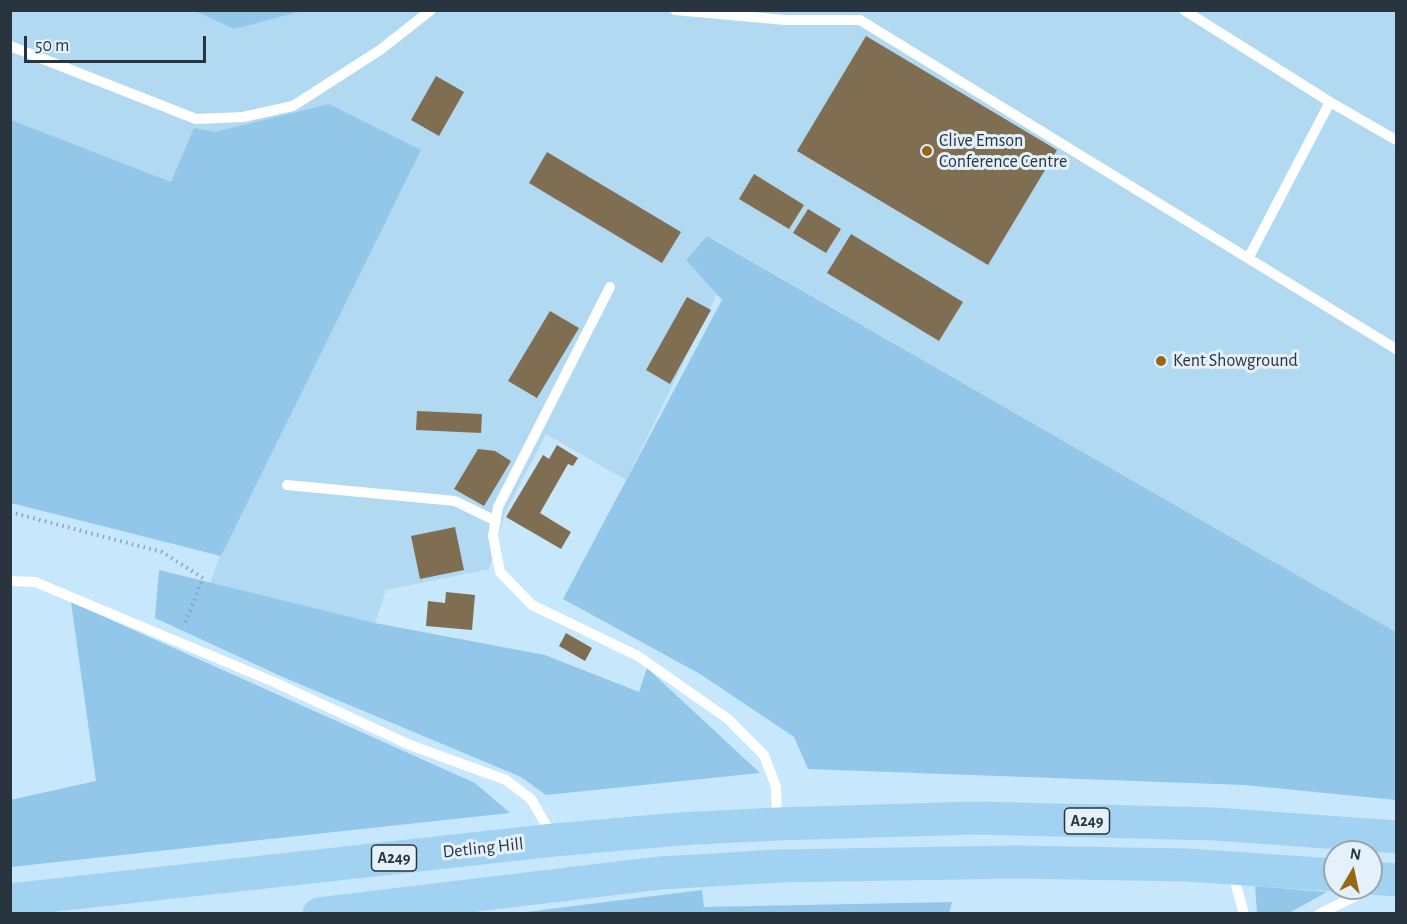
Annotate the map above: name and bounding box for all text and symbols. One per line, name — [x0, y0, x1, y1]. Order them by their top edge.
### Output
scale bar — [27, 24, 208, 62]
text: 50 m — [35, 37, 69, 55]
place label: Clive Emson Conference Centre — [939, 130, 1067, 172]
marker: Clive Emson Conference Centre — [920, 144, 934, 158]
place label: Kent Showground — [1173, 350, 1298, 372]
marker: Kent Showground — [1154, 354, 1168, 368]
road number: A249 — [1064, 808, 1110, 834]
street label: Detling Hill — [442, 833, 524, 863]
north arrow — [1323, 840, 1383, 900]
road number: A249 — [372, 845, 416, 871]
text: N — [1349, 845, 1362, 863]

